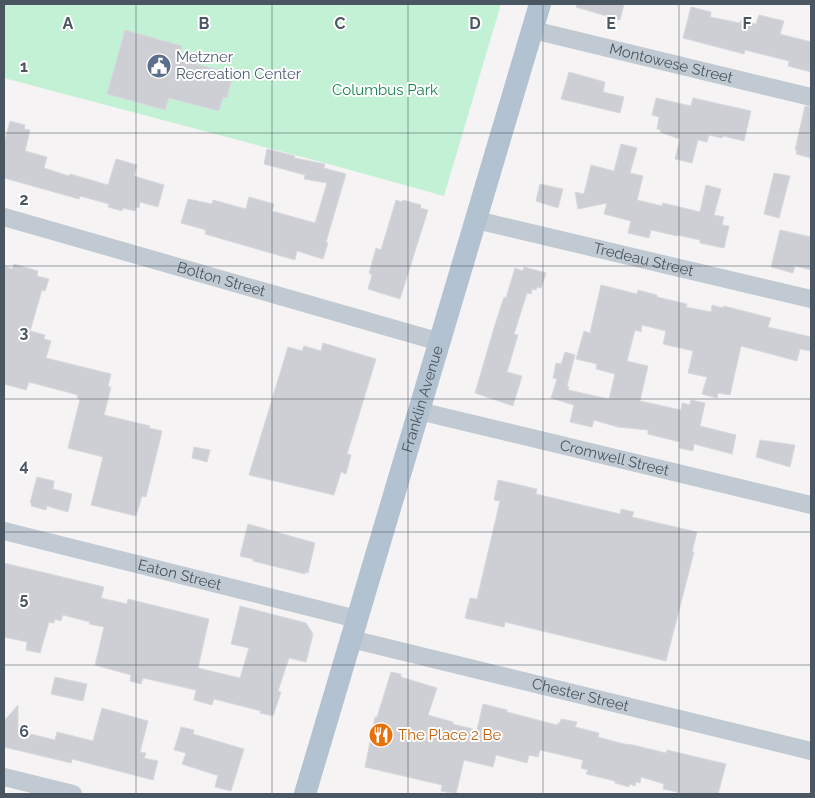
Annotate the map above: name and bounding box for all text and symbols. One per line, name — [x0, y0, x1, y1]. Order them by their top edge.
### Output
text: A — [63, 14, 74, 33]
text: B — [199, 14, 210, 33]
text: C — [335, 14, 346, 33]
text: D — [469, 14, 481, 33]
text: E — [606, 14, 616, 33]
text: F — [742, 14, 752, 33]
street label: Montowese Street — [607, 40, 735, 87]
place label: Metzner Recreation Center — [176, 48, 302, 83]
public building icon: Metzner Recreation Center — [146, 53, 172, 79]
text: 1 — [20, 57, 28, 76]
park label: Columbus Park — [332, 81, 438, 99]
text: 2 — [19, 190, 29, 209]
street label: Tredeau Street — [592, 239, 695, 280]
street label: Bolton Street — [175, 258, 268, 300]
text: 3 — [20, 323, 29, 342]
street label: Franklin Avenue — [398, 343, 447, 455]
street label: Cromwell Street — [558, 436, 671, 480]
text: 4 — [19, 456, 29, 475]
street label: Eaton Street — [136, 556, 223, 594]
text: 5 — [20, 589, 29, 608]
street label: Chester Street — [530, 674, 631, 715]
text: 6 — [19, 722, 29, 741]
restaurant icon: The Place 2 Be — [368, 722, 394, 748]
place label: The Place 2 Be — [398, 726, 502, 744]

